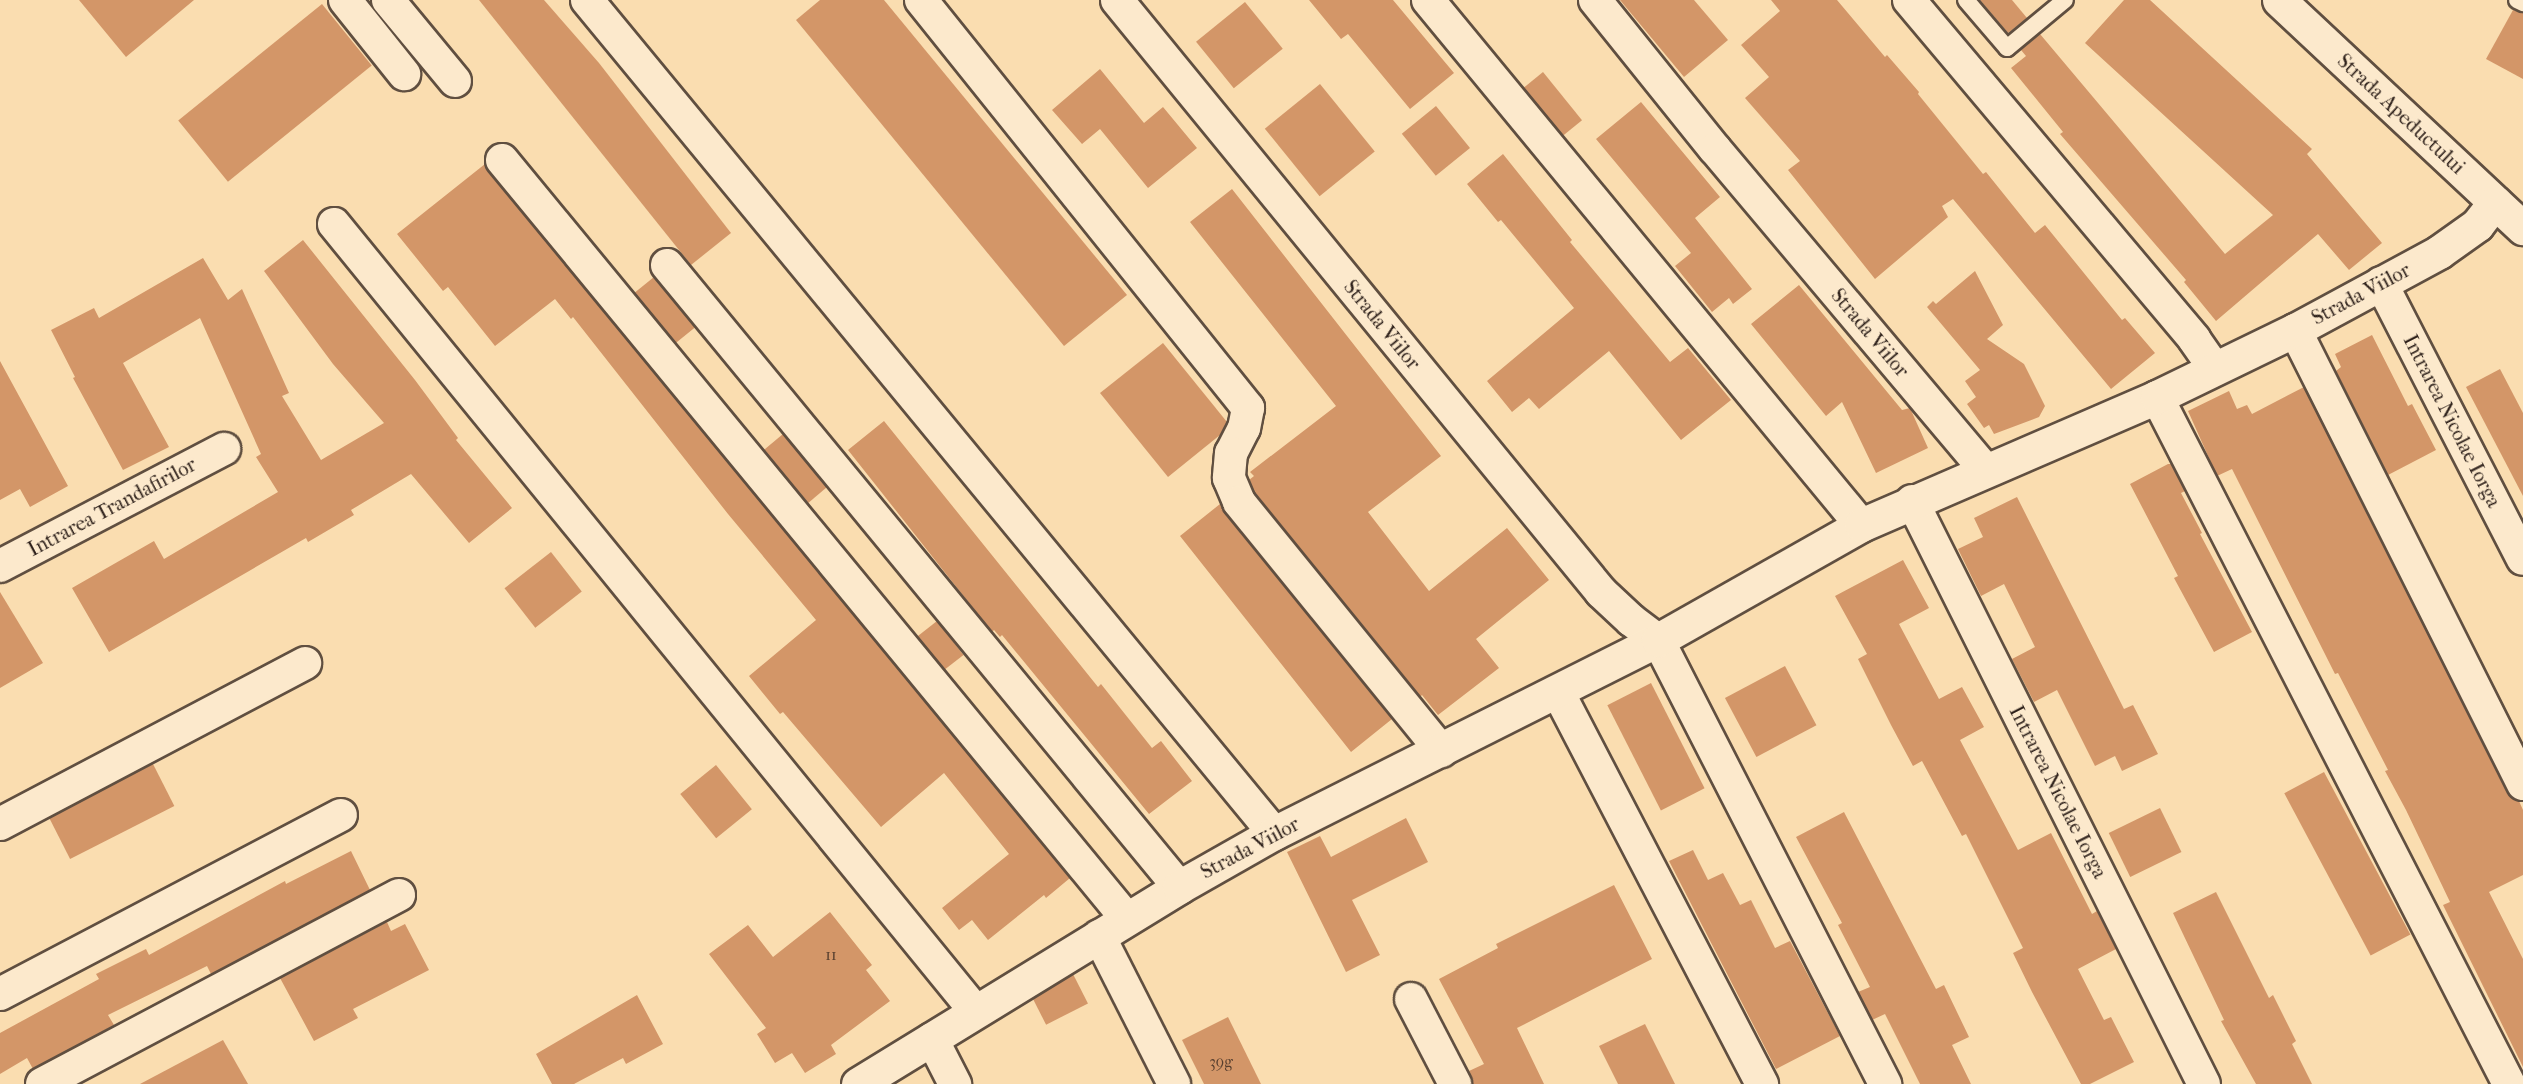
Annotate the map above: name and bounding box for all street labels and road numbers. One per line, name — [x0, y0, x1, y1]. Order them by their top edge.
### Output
street label: Strada Apeductului — [2332, 49, 2470, 179]
street label: Strada Viilor — [2308, 258, 2414, 330]
street label: Strada Viilor — [1339, 275, 1425, 375]
street label: Strada Viilor — [1826, 284, 1914, 382]
street label: Intrarea Nicolae Iorga — [2398, 331, 2506, 511]
street label: Intrarea Trandafirilor — [24, 453, 200, 561]
street label: Intrarea Nicolae Iorga — [2004, 702, 2112, 882]
street label: Strada Viilor — [1197, 812, 1303, 884]

